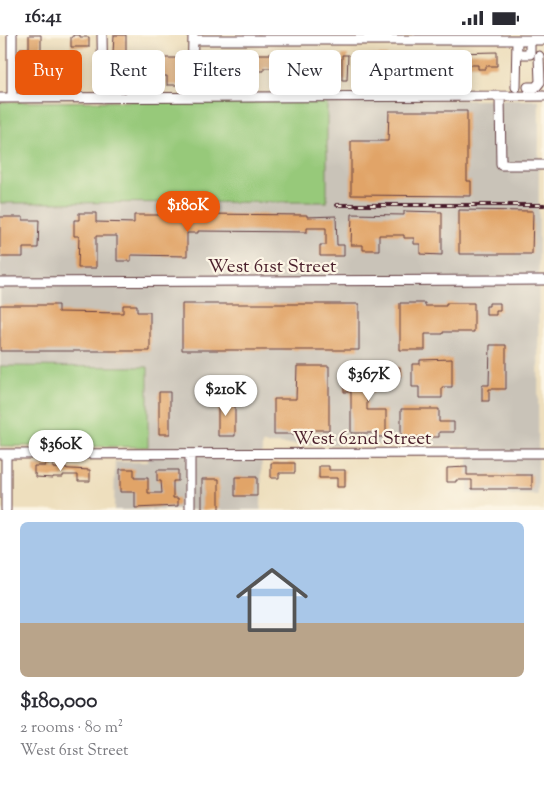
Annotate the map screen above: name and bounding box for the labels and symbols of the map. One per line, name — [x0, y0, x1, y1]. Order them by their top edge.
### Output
pin: $180K — [153, 191, 223, 233]
street label: West 61st Street — [208, 254, 337, 281]
pin: $367K — [334, 359, 404, 402]
pin: $210K — [191, 375, 261, 417]
street label: West 62nd Street — [292, 426, 432, 453]
pin: $360K — [26, 429, 96, 472]

